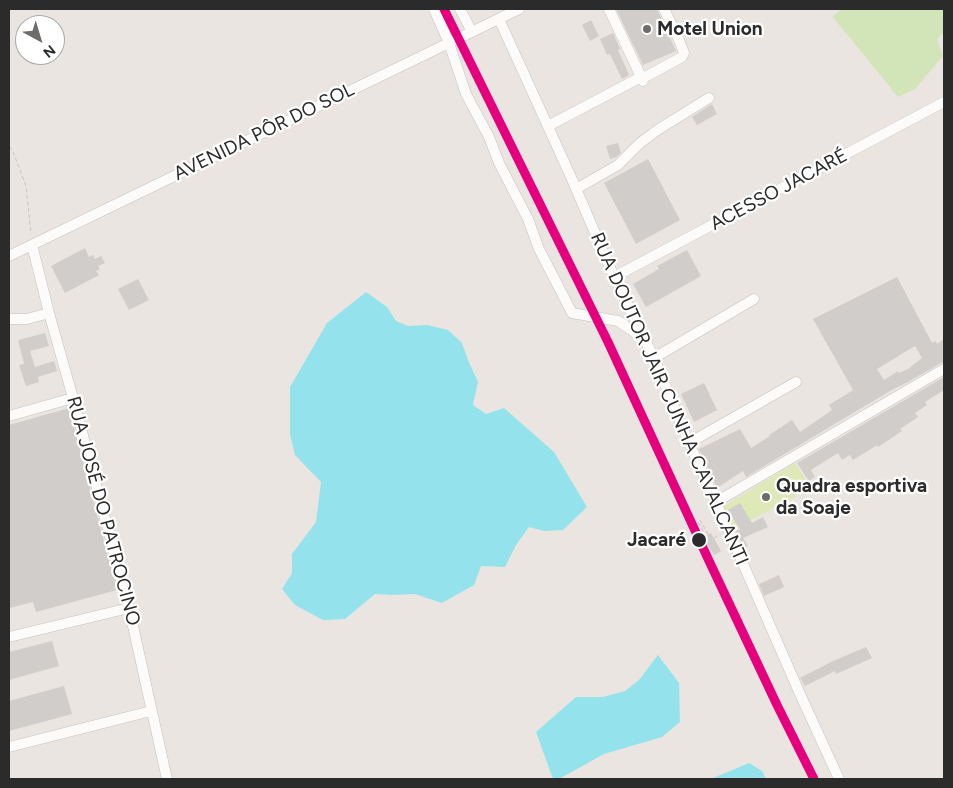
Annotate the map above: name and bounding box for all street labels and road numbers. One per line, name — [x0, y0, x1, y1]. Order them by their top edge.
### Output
street label: AVENIDA PÔR DO SOL — [170, 78, 358, 186]
street label: ACESSO JACARÉ — [706, 144, 852, 236]
street label: RUA DOUTOR JAIR CUNHA CAVALCANTI — [585, 229, 753, 569]
street label: RUA JOSÉ DO PATROCINO — [61, 394, 145, 628]

